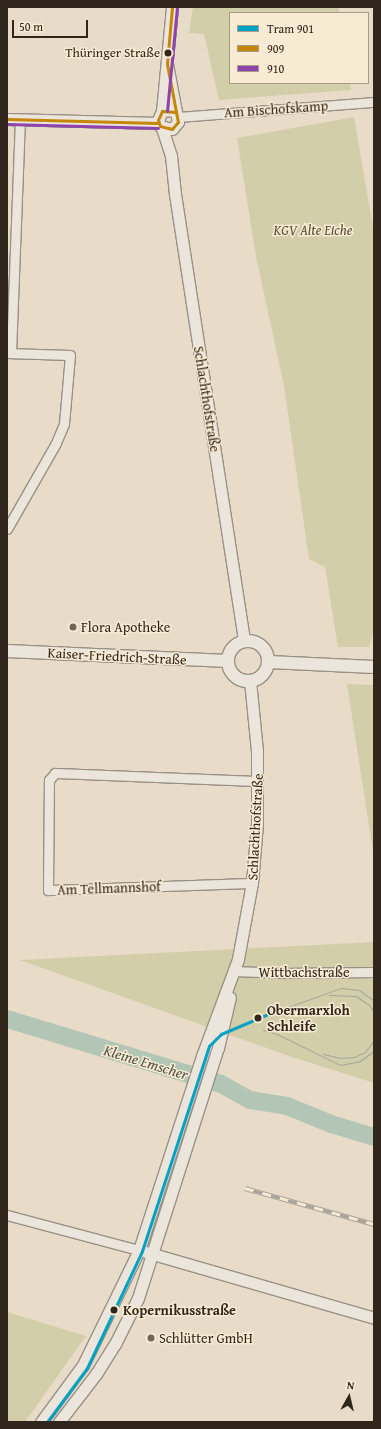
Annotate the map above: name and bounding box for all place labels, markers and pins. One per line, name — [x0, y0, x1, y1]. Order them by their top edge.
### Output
place label: Thüringer Straße — [65, 45, 160, 61]
marker: Thüringer Straße — [163, 48, 173, 58]
place label: Flora Apotheke — [81, 619, 170, 635]
marker: Flora Apotheke — [68, 622, 78, 632]
place label: Obermarxloh Schleife — [267, 1002, 350, 1034]
marker: Obermarxloh Schleife — [252, 1012, 264, 1024]
place label: Kopernikusstraße — [123, 1302, 236, 1318]
marker: Kopernikusstraße — [108, 1304, 120, 1316]
place label: Schlütter GmbH — [159, 1330, 253, 1346]
marker: Schlütter GmbH — [146, 1333, 156, 1343]

